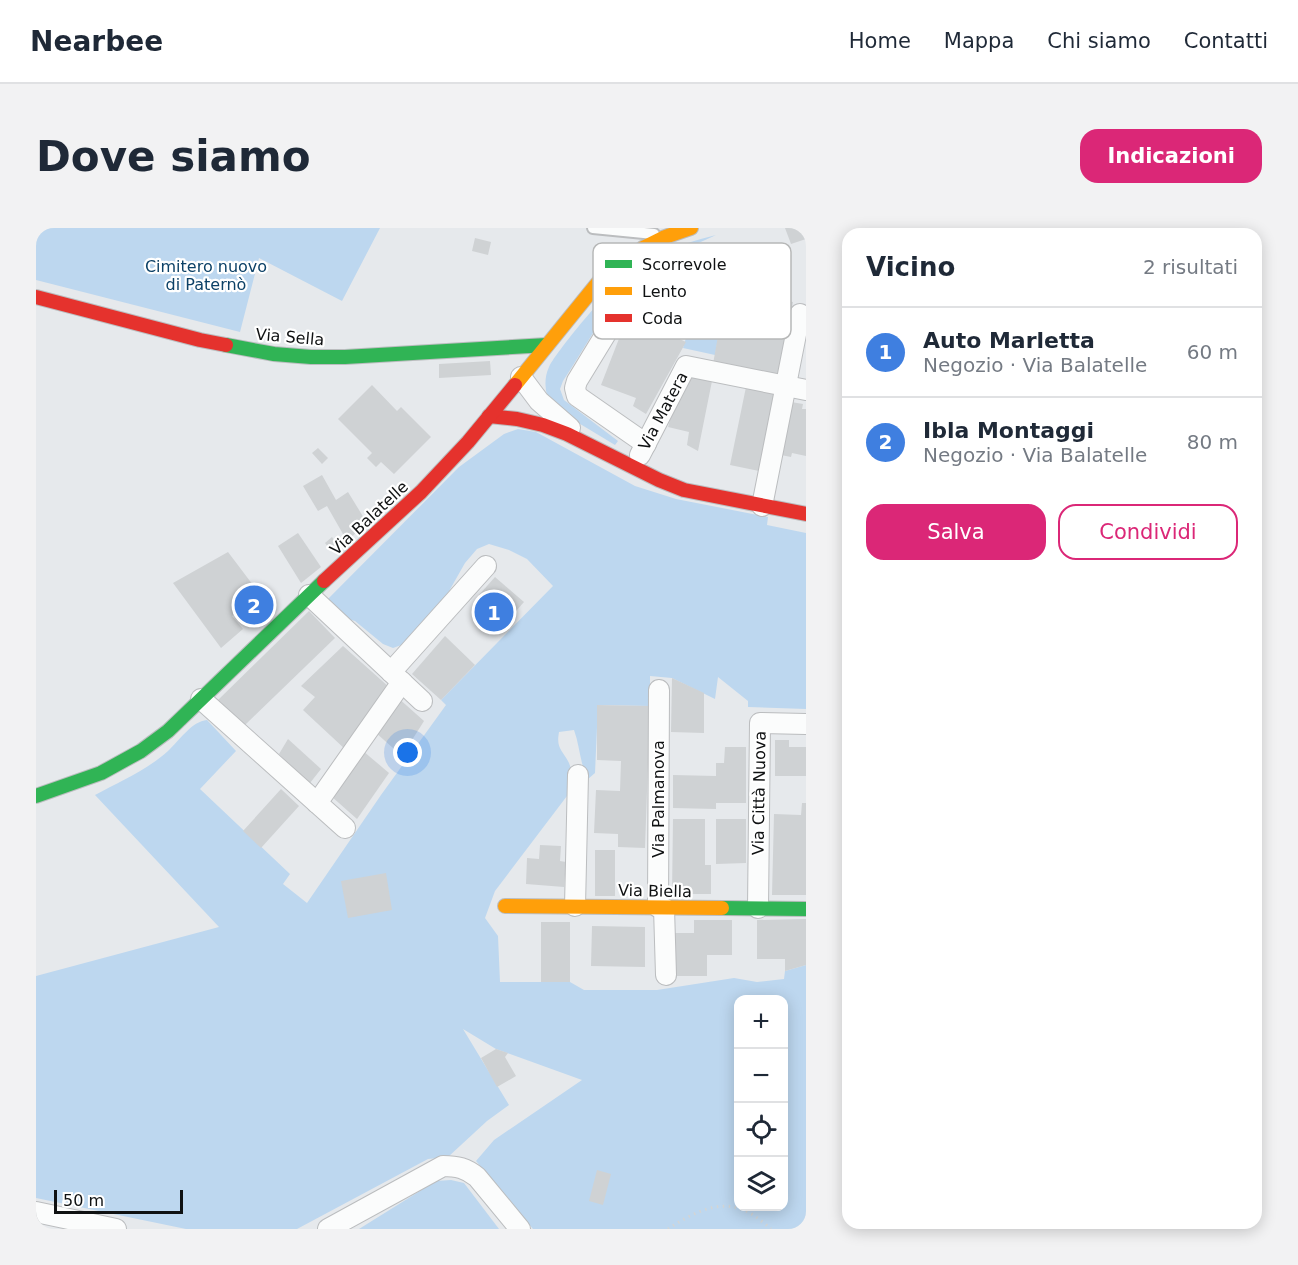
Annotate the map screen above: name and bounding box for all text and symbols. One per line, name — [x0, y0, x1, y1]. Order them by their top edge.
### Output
text: Nearbee — [30, 25, 163, 58]
text: Home — [849, 29, 911, 53]
text: Mappa — [944, 29, 1014, 53]
text: Chi siamo — [1047, 29, 1151, 53]
text: Contatti — [1184, 29, 1268, 53]
button: Indicazioni — [1080, 129, 1262, 183]
text: Dove siamo — [36, 132, 311, 181]
legend — [593, 243, 791, 339]
text: Vicino — [866, 252, 955, 282]
text: Scorrevole — [642, 255, 727, 274]
text: 2 risultati — [1143, 255, 1238, 279]
park label: Cimitero nuovo di Paternò — [145, 257, 267, 294]
text: Lento — [642, 282, 687, 301]
text: Coda — [642, 309, 683, 328]
street label: Via Sella — [255, 325, 325, 349]
text: Auto Marletta — [923, 328, 1095, 353]
text: 1 — [879, 340, 892, 364]
text: 60 m — [1187, 340, 1238, 364]
text: Negozio · Via Balatelle — [923, 353, 1147, 377]
street label: Via Matera — [634, 369, 692, 453]
text: Ibla Montaggi — [923, 418, 1094, 443]
text: 2 — [879, 430, 892, 454]
text: 80 m — [1187, 430, 1238, 454]
text: Negozio · Via Balatelle — [923, 443, 1147, 467]
street label: Via Balatelle — [326, 477, 412, 559]
button: Salva — [866, 504, 1046, 560]
button: Condividi — [1058, 504, 1238, 560]
pin: 2 — [234, 582, 274, 628]
pin: 1 — [474, 590, 514, 634]
street label: Via Città Nuova — [748, 731, 770, 855]
your location — [393, 738, 422, 767]
street label: Via Palmanova — [649, 740, 668, 858]
street label: Via Biella — [618, 881, 692, 901]
map controls — [734, 995, 788, 1211]
button: + — [734, 995, 788, 1049]
button: − — [734, 1049, 788, 1103]
button: locate — [734, 1103, 788, 1157]
button: layers — [734, 1157, 788, 1211]
scale bar — [54, 1187, 183, 1214]
text: 50 m — [63, 1191, 104, 1210]

